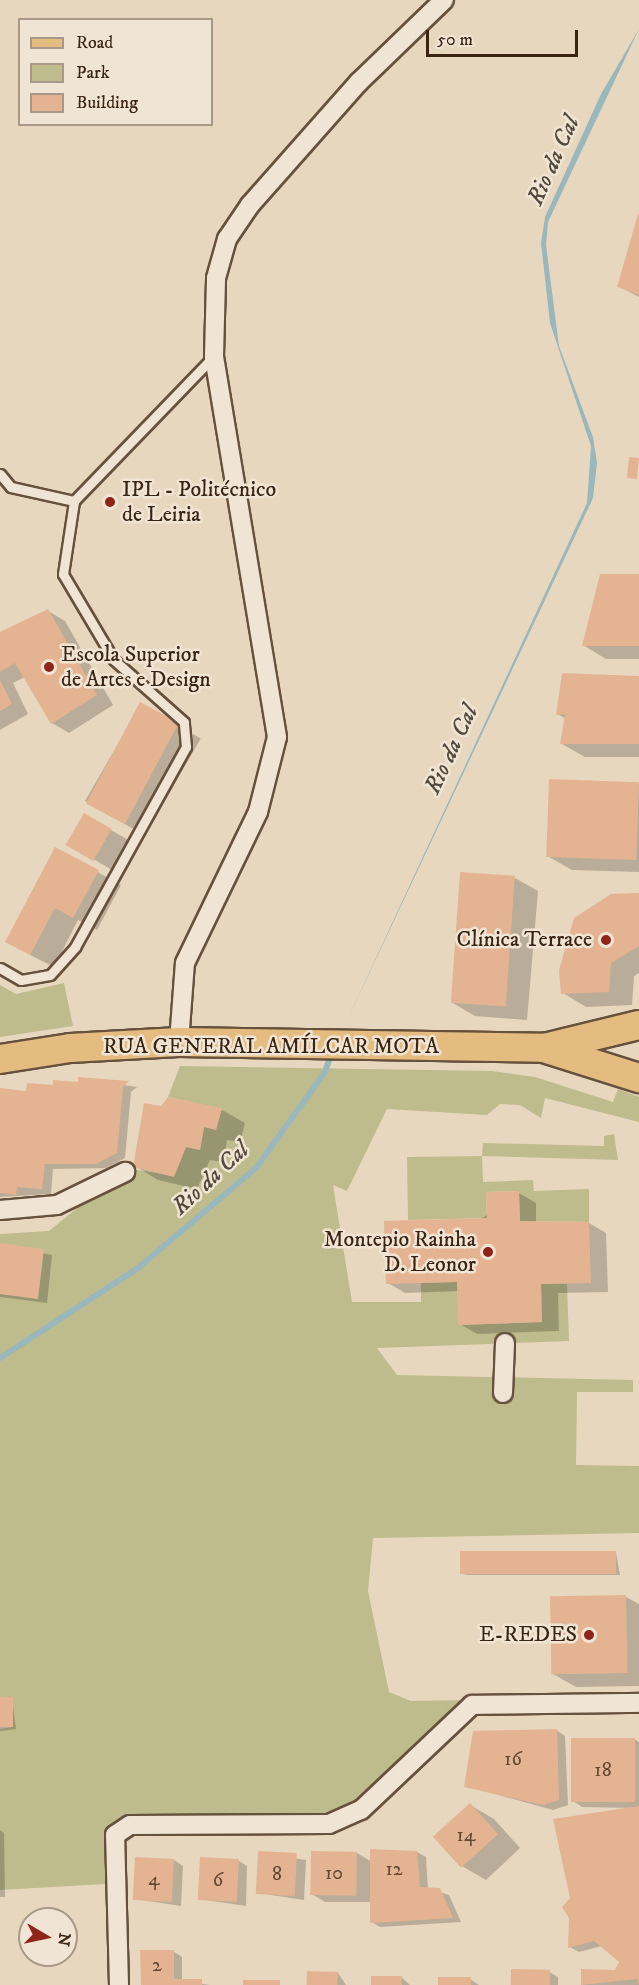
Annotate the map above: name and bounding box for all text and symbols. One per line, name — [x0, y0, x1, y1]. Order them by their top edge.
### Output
legend — [18, 18, 213, 126]
scale bar — [429, 18, 580, 56]
text: 50 m — [437, 29, 473, 51]
text: Road — [76, 32, 113, 54]
text: Park — [76, 62, 110, 84]
text: Building — [76, 92, 138, 114]
water label: Rio da Cal — [522, 112, 586, 210]
place label: IPL - Politécnico de Leiria — [122, 476, 276, 528]
marker: IPL - Politécnico de Leiria — [103, 495, 117, 509]
place label: Escola Superior de Artes e Design — [61, 641, 211, 692]
marker: Escola Superior de Artes e Design — [42, 660, 56, 674]
water label: Rio da Cal — [419, 701, 485, 799]
place label: Clínica Terrace — [457, 927, 592, 953]
marker: Clínica Terrace — [597, 931, 615, 949]
street label: RUA GENERAL AMÍLCAR MOTA — [103, 1034, 439, 1060]
water label: Rio da Cal — [167, 1136, 255, 1222]
place label: Montepio Rainha D. Leonor — [324, 1226, 476, 1278]
marker: Montepio Rainha D. Leonor — [481, 1245, 495, 1259]
place label: E-REDES — [479, 1622, 577, 1648]
marker: E-REDES — [582, 1628, 596, 1642]
house number: 16 — [504, 1747, 522, 1771]
house number: 18 — [594, 1758, 612, 1782]
house number: 14 — [457, 1823, 475, 1847]
house number: 12 — [385, 1857, 403, 1881]
house number: 10 — [325, 1861, 343, 1885]
house number: 8 — [272, 1862, 282, 1886]
house number: 4 — [148, 1867, 160, 1891]
house number: 6 — [213, 1868, 223, 1892]
north arrow — [18, 1907, 78, 1967]
text: N — [53, 1931, 75, 1948]
house number: 2 — [152, 1953, 162, 1977]

